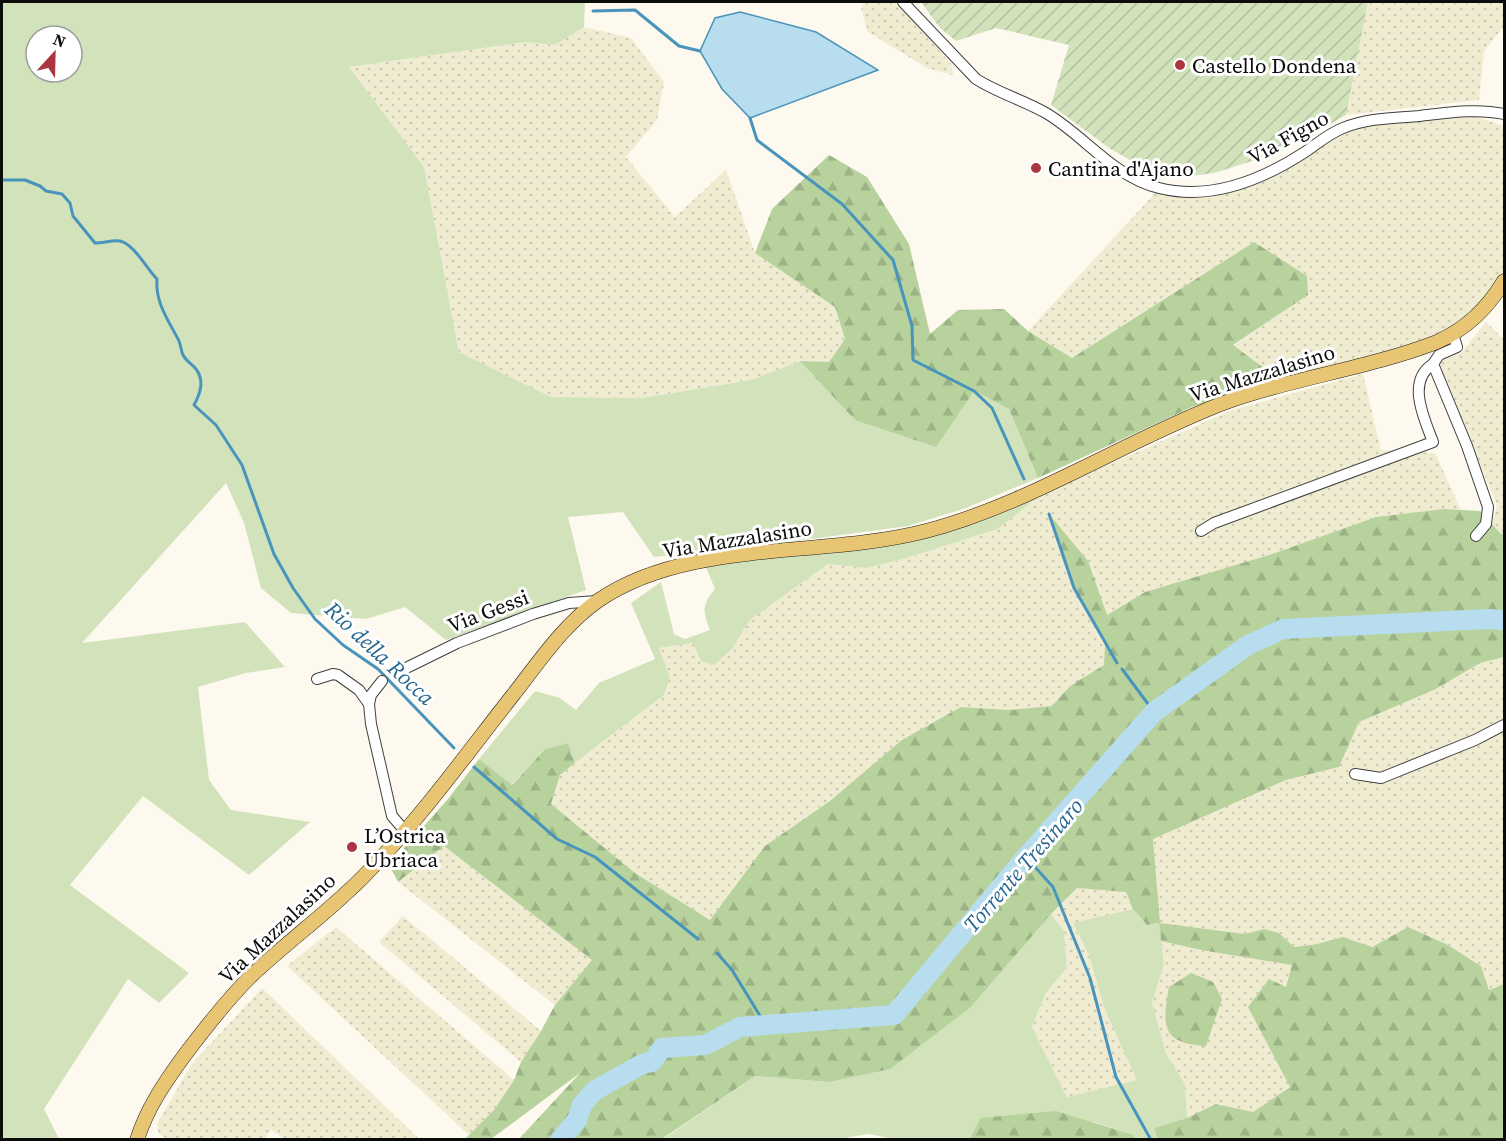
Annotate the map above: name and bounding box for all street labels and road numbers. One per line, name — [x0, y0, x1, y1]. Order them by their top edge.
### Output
street label: Via Figno — [1242, 103, 1334, 171]
street label: Via Mazzalasino — [1186, 337, 1338, 409]
street label: Via Mazzalasino — [660, 513, 814, 565]
street label: Via Gessi — [443, 582, 533, 640]
street label: Via Mazzalasino — [212, 866, 342, 990]

